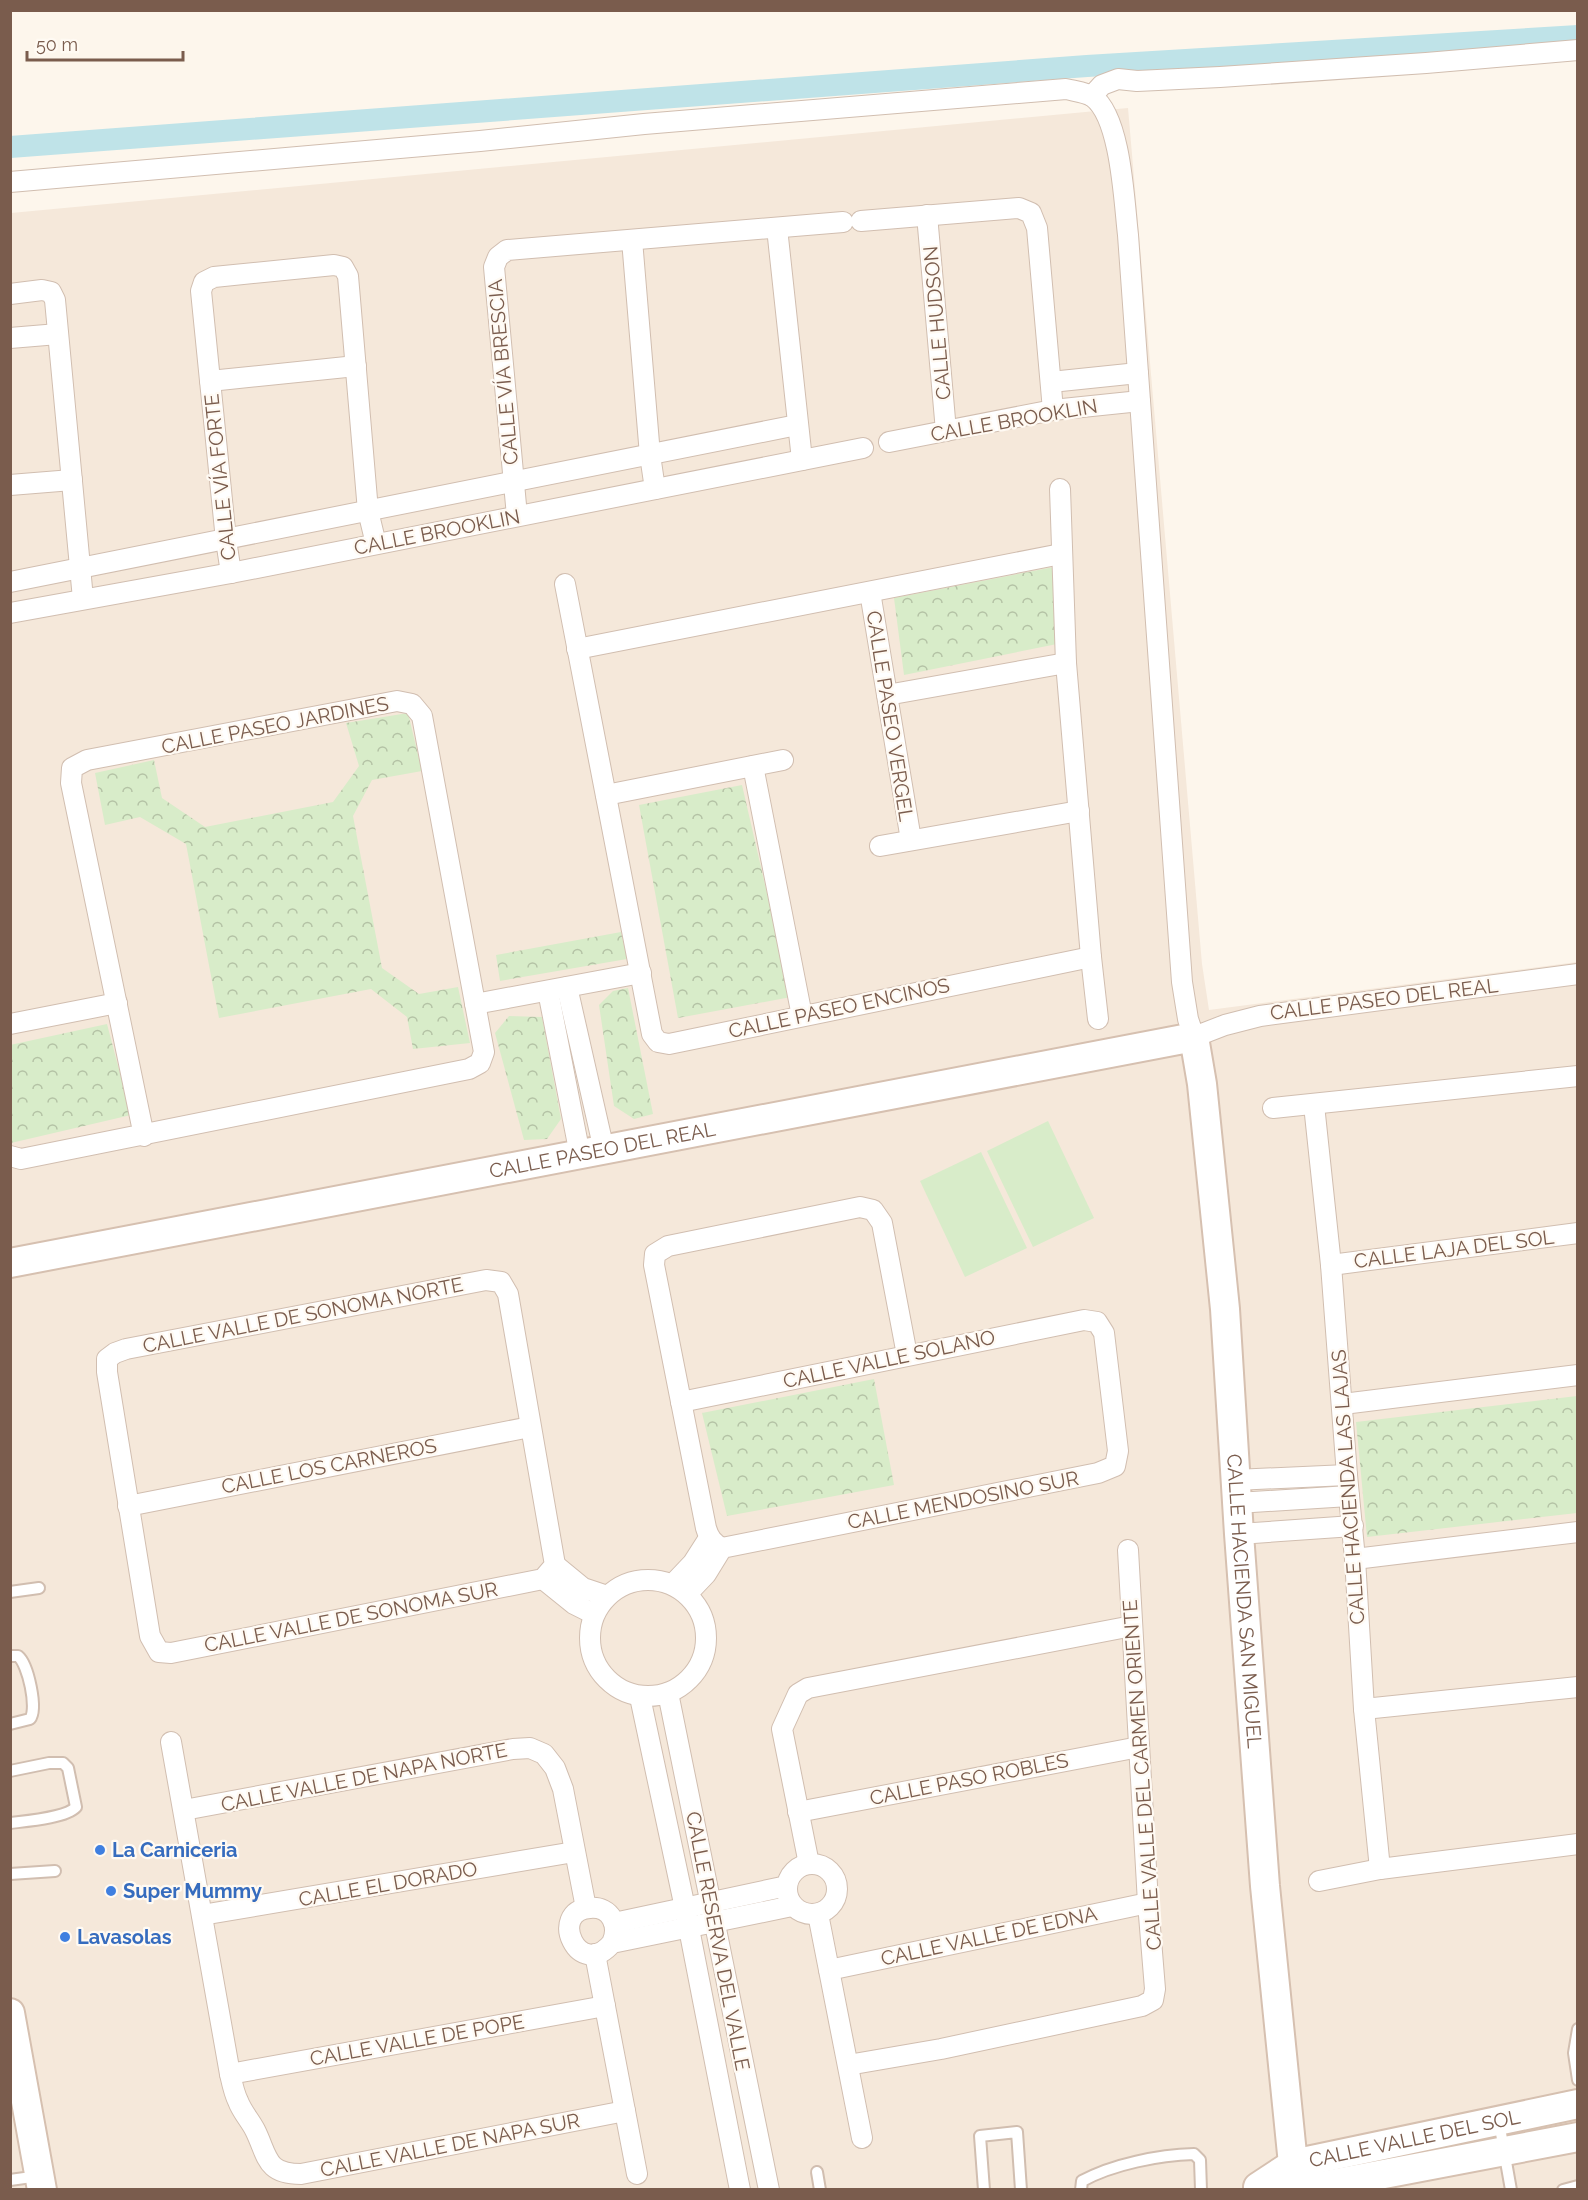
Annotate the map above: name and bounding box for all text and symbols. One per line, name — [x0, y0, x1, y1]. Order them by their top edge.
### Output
scale bar — [27, 24, 183, 62]
text: 50 m — [36, 34, 78, 55]
street label: CALLE HUDSON — [918, 245, 956, 401]
street label: CALLE VÍA BRESCIA — [483, 278, 523, 466]
street label: CALLE VÍA FORTE — [199, 393, 241, 561]
street label: CALLE BROOKLIN — [929, 394, 1099, 446]
street label: CALLE BROOKLIN — [352, 504, 522, 560]
street label: CALLE PASEO VERGEL — [861, 609, 919, 823]
street label: CALLE PASEO JARDINES — [159, 691, 391, 759]
street label: CALLE PASEO ENCINOS — [726, 973, 952, 1043]
street label: CALLE PASEO DEL REAL — [1269, 973, 1500, 1025]
street label: CALLE PASEO DEL REAL — [487, 1117, 718, 1183]
street label: CALLE LAJA DEL SOL — [1352, 1225, 1556, 1273]
street label: CALLE VALLE DE SONOMA NORTE — [141, 1272, 465, 1358]
street label: CALLE VALLE SOLANO — [781, 1325, 997, 1393]
street label: CALLE HACIENDA LAS LAJAS — [1326, 1349, 1370, 1625]
street label: CALLE LOS CARNEROS — [219, 1433, 439, 1499]
street label: CALLE HACIENDA SAN MIGUEL — [1222, 1453, 1267, 1750]
street label: CALLE MENDOSINO SUR — [845, 1466, 1081, 1534]
street label: CALLE VALLE DE SONOMA SUR — [202, 1577, 500, 1657]
street label: CALLE VALLE DEL CARMEN ORIENTE — [1118, 1599, 1166, 1951]
street label: CALLE VALLE DE NAPA NORTE — [219, 1737, 509, 1817]
street label: CALLE PASO ROBLES — [868, 1748, 1070, 1810]
street label: CALLE RESERVA DEL VALLE — [681, 1809, 755, 2073]
place label: La Carniceria — [112, 1838, 238, 1862]
marker: La Carniceria — [93, 1843, 107, 1857]
street label: CALLE EL DORADO — [297, 1856, 479, 1912]
place label: Super Mummy — [123, 1879, 262, 1903]
marker: Super Mummy — [104, 1884, 118, 1898]
street label: CALLE VALLE DE EDNA — [879, 1901, 1100, 1971]
place label: Lavasolas — [77, 1925, 172, 1949]
marker: Lavasolas — [58, 1930, 72, 1944]
street label: CALLE VALLE DE POPE — [308, 2009, 526, 2071]
street label: CALLE VALLE DEL SOL — [1307, 2104, 1523, 2172]
street label: CALLE VALLE DE NAPA SUR — [318, 2108, 582, 2182]

